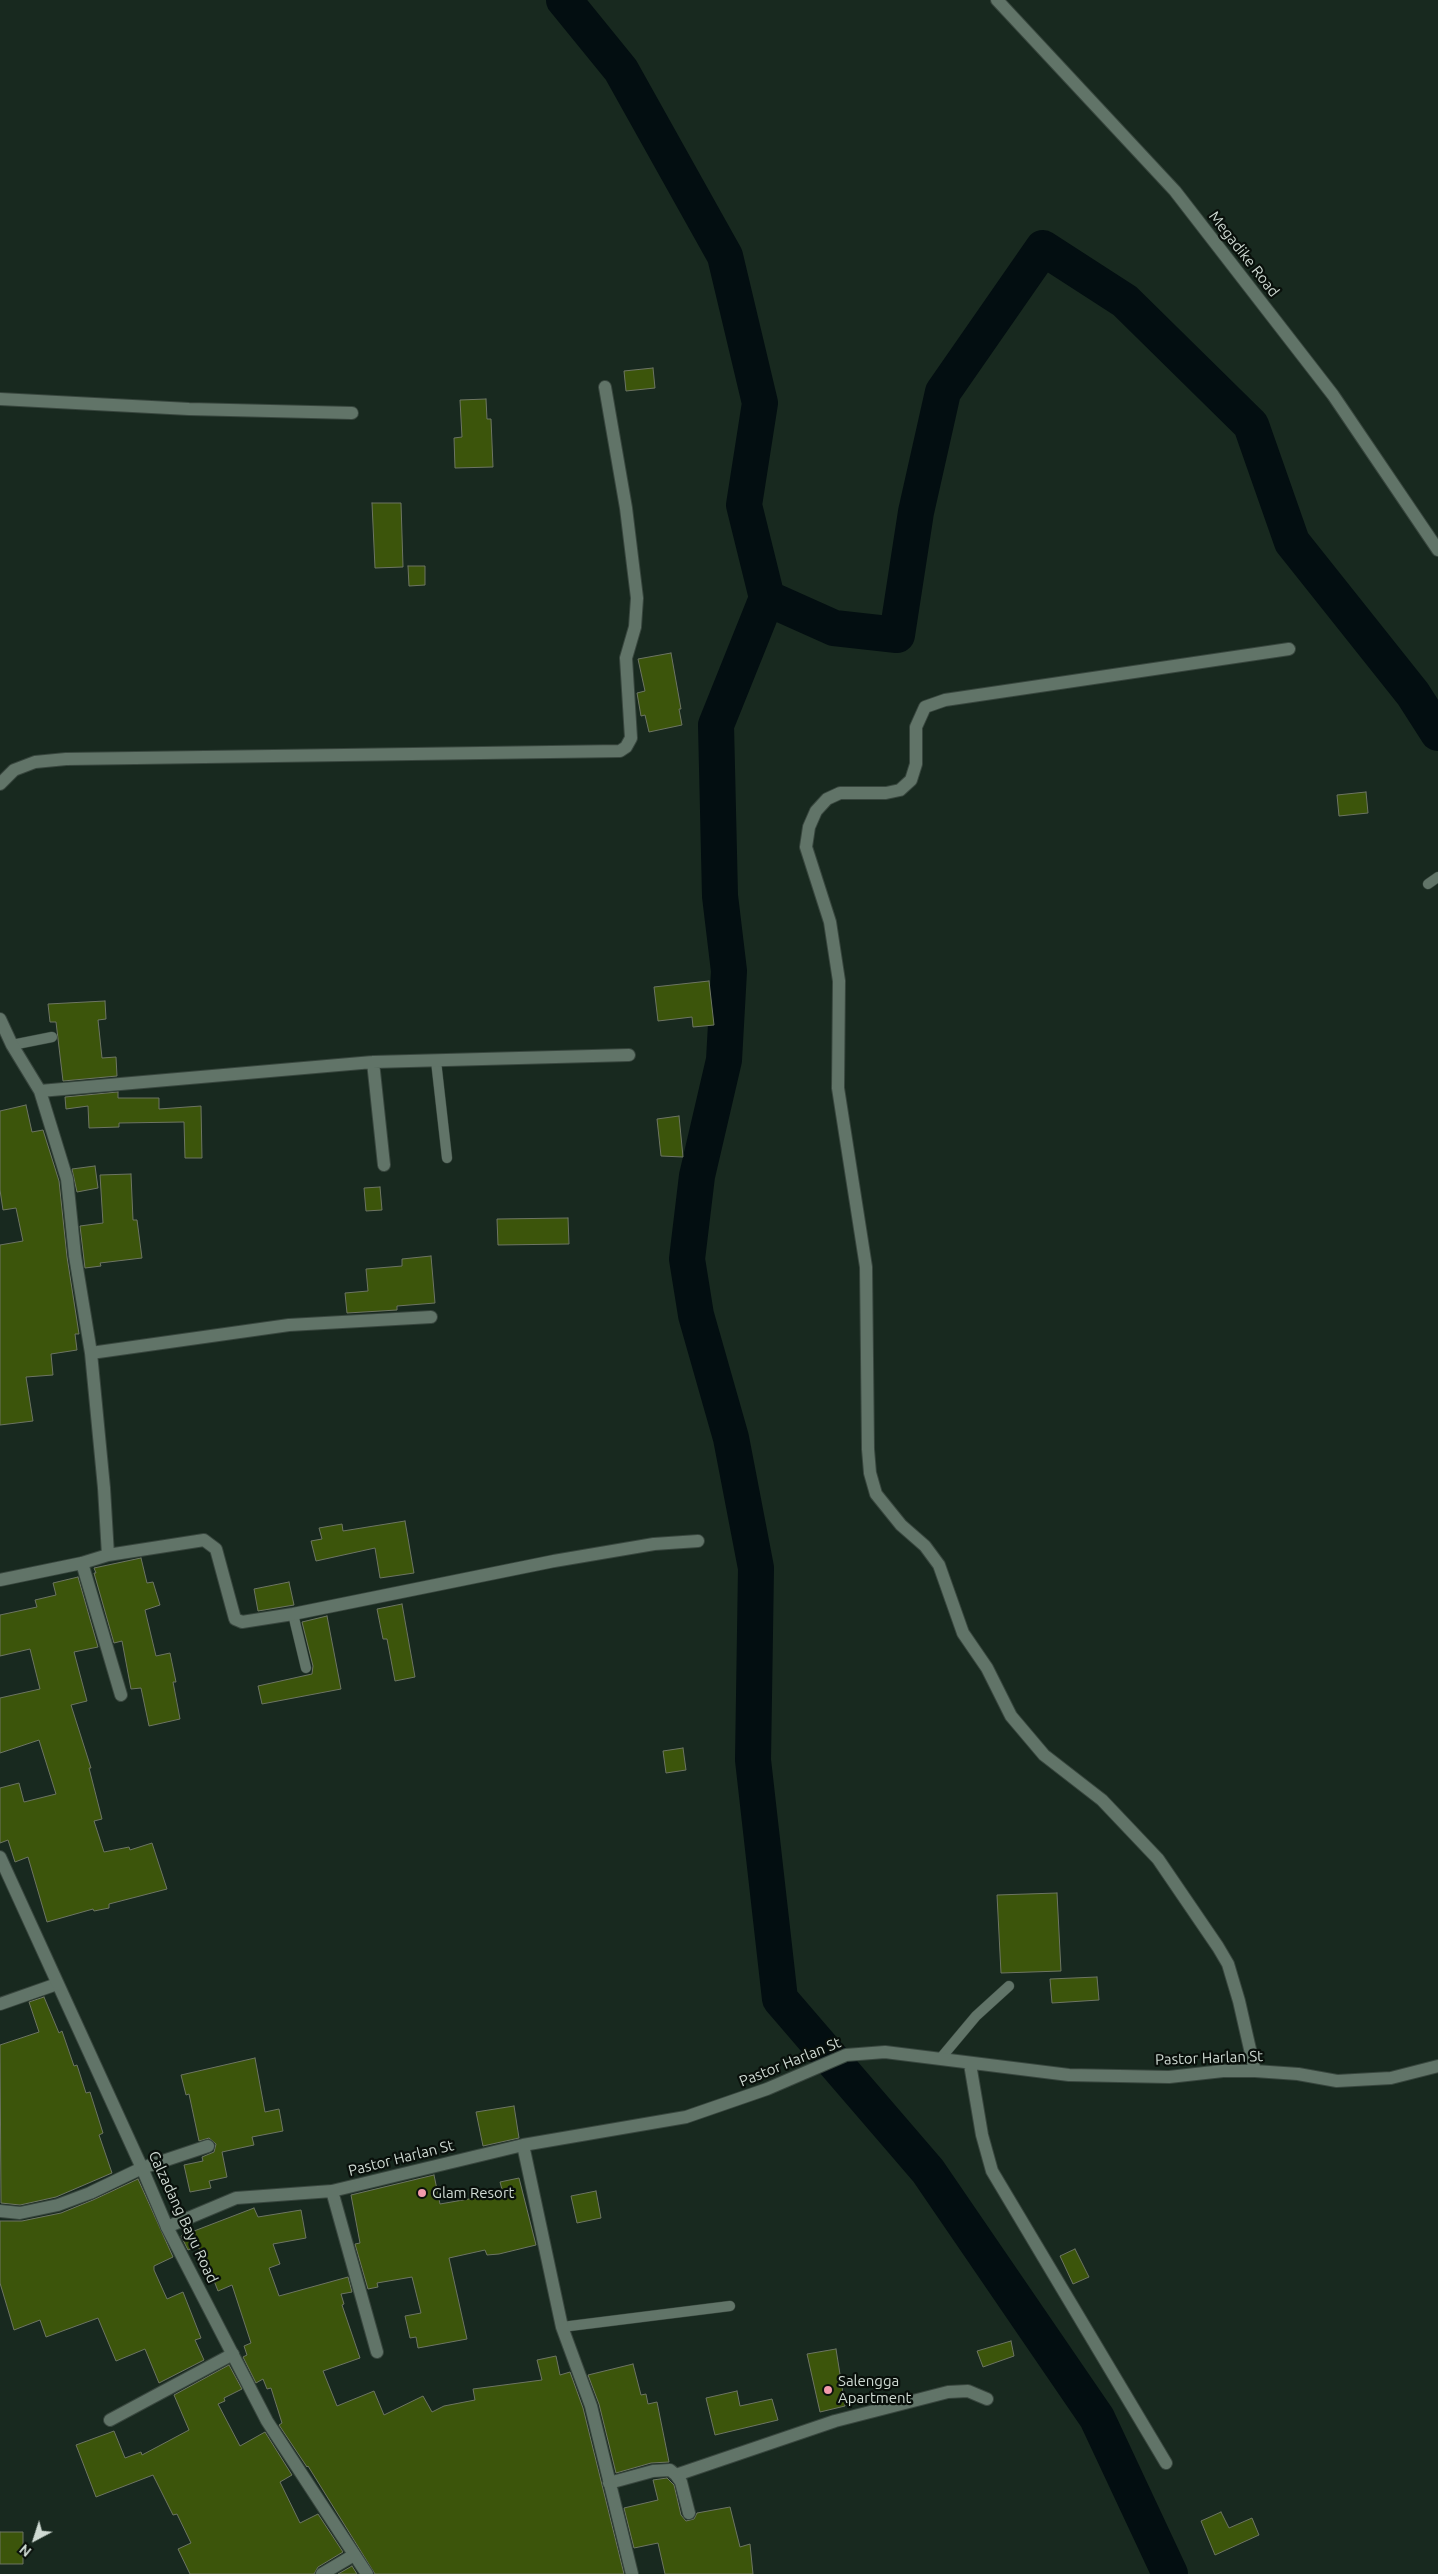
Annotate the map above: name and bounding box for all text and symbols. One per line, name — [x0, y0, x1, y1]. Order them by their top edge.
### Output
street label: Megadike Road — [1205, 208, 1283, 300]
street label: Pastor Harlan St — [737, 2033, 843, 2091]
street label: Pastor Harlan St — [1155, 2047, 1263, 2069]
street label: Pastor Harlan St — [346, 2136, 456, 2180]
street label: Calzadang Bayu Road — [145, 2148, 221, 2286]
place label: Glam Resort — [432, 2184, 514, 2202]
marker: Glam Resort — [416, 2187, 428, 2199]
place label: Salengga Apartment — [838, 2372, 911, 2407]
marker: Salengga Apartment — [822, 2384, 834, 2396]
north arrow — [10, 2514, 60, 2564]
text: N — [16, 2541, 35, 2560]

